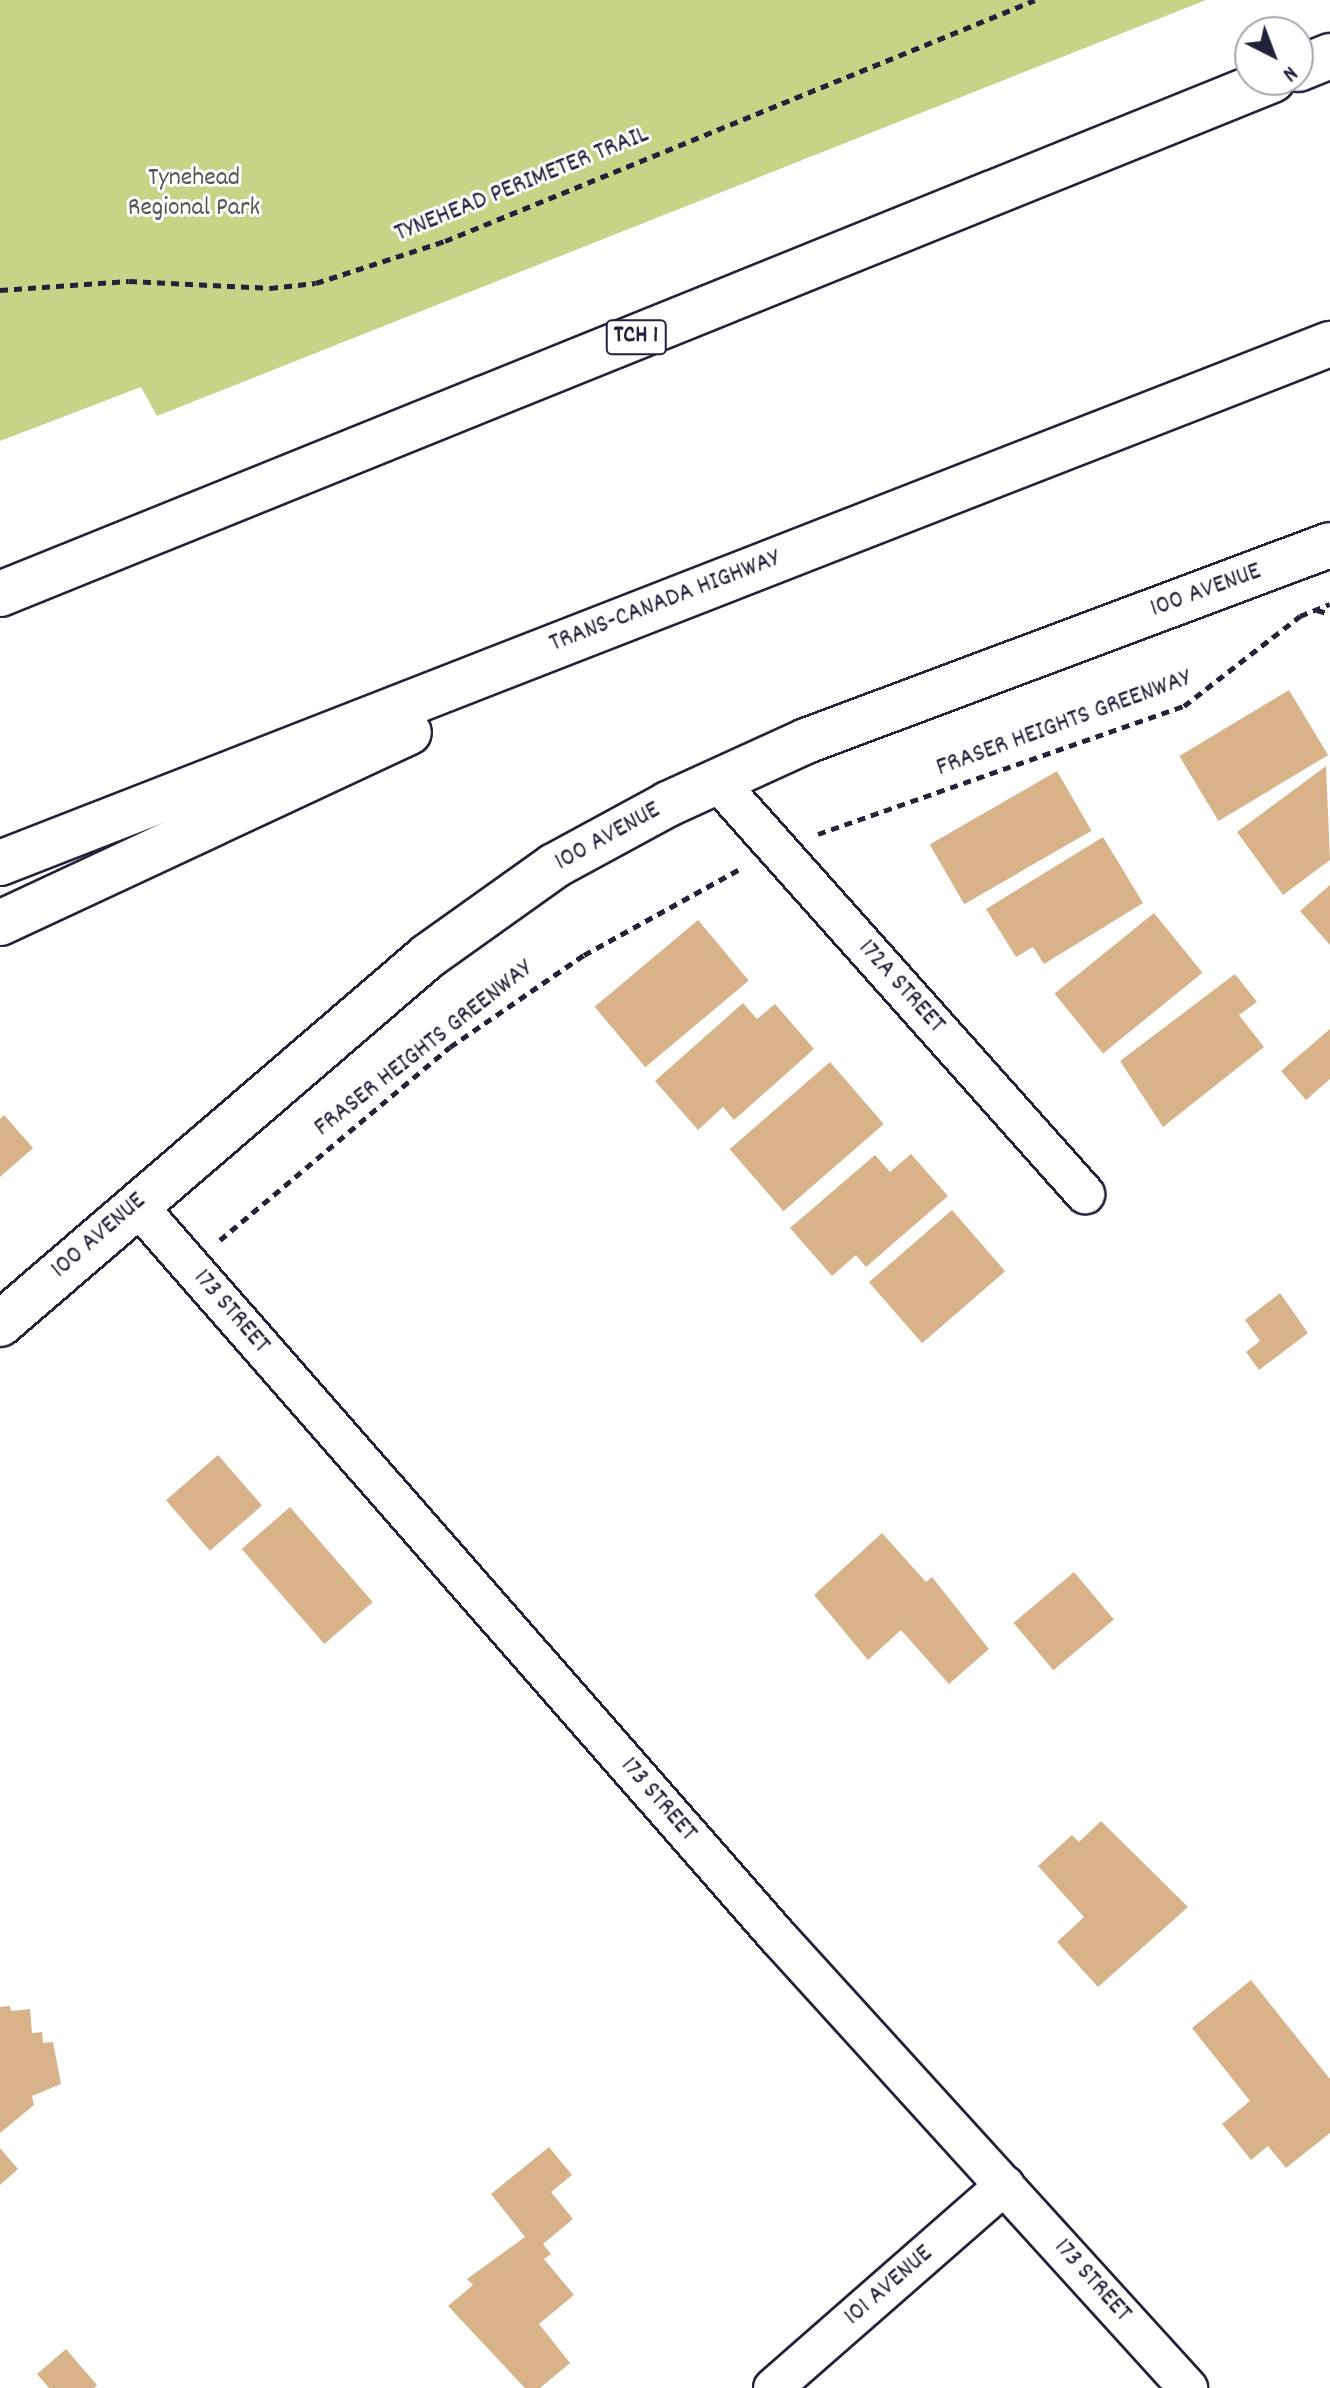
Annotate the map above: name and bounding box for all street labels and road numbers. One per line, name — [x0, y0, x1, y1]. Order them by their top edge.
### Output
street label: TYNEHEAD PERIMETER TRAIL — [390, 120, 654, 250]
road number: TCH 1 — [604, 317, 668, 357]
street label: TRANS-CANADA HIGHWAY — [545, 544, 785, 660]
street label: 100 AVENUE — [1146, 557, 1266, 625]
street label: FRASER HEIGHTS GREENWAY — [932, 663, 1196, 785]
street label: 100 AVENUE — [550, 795, 666, 879]
street label: 172A STREET — [851, 934, 951, 1040]
street label: FRASER HEIGHTS GREENWAY — [309, 954, 539, 1144]
street label: 100 AVENUE — [45, 1186, 153, 1286]
street label: 173 STREET — [186, 1263, 276, 1361]
street label: 173 STREET — [613, 1751, 703, 1849]
street label: 173 STREET — [1046, 2233, 1138, 2329]
street label: 101 AVENUE — [838, 2239, 940, 2333]

